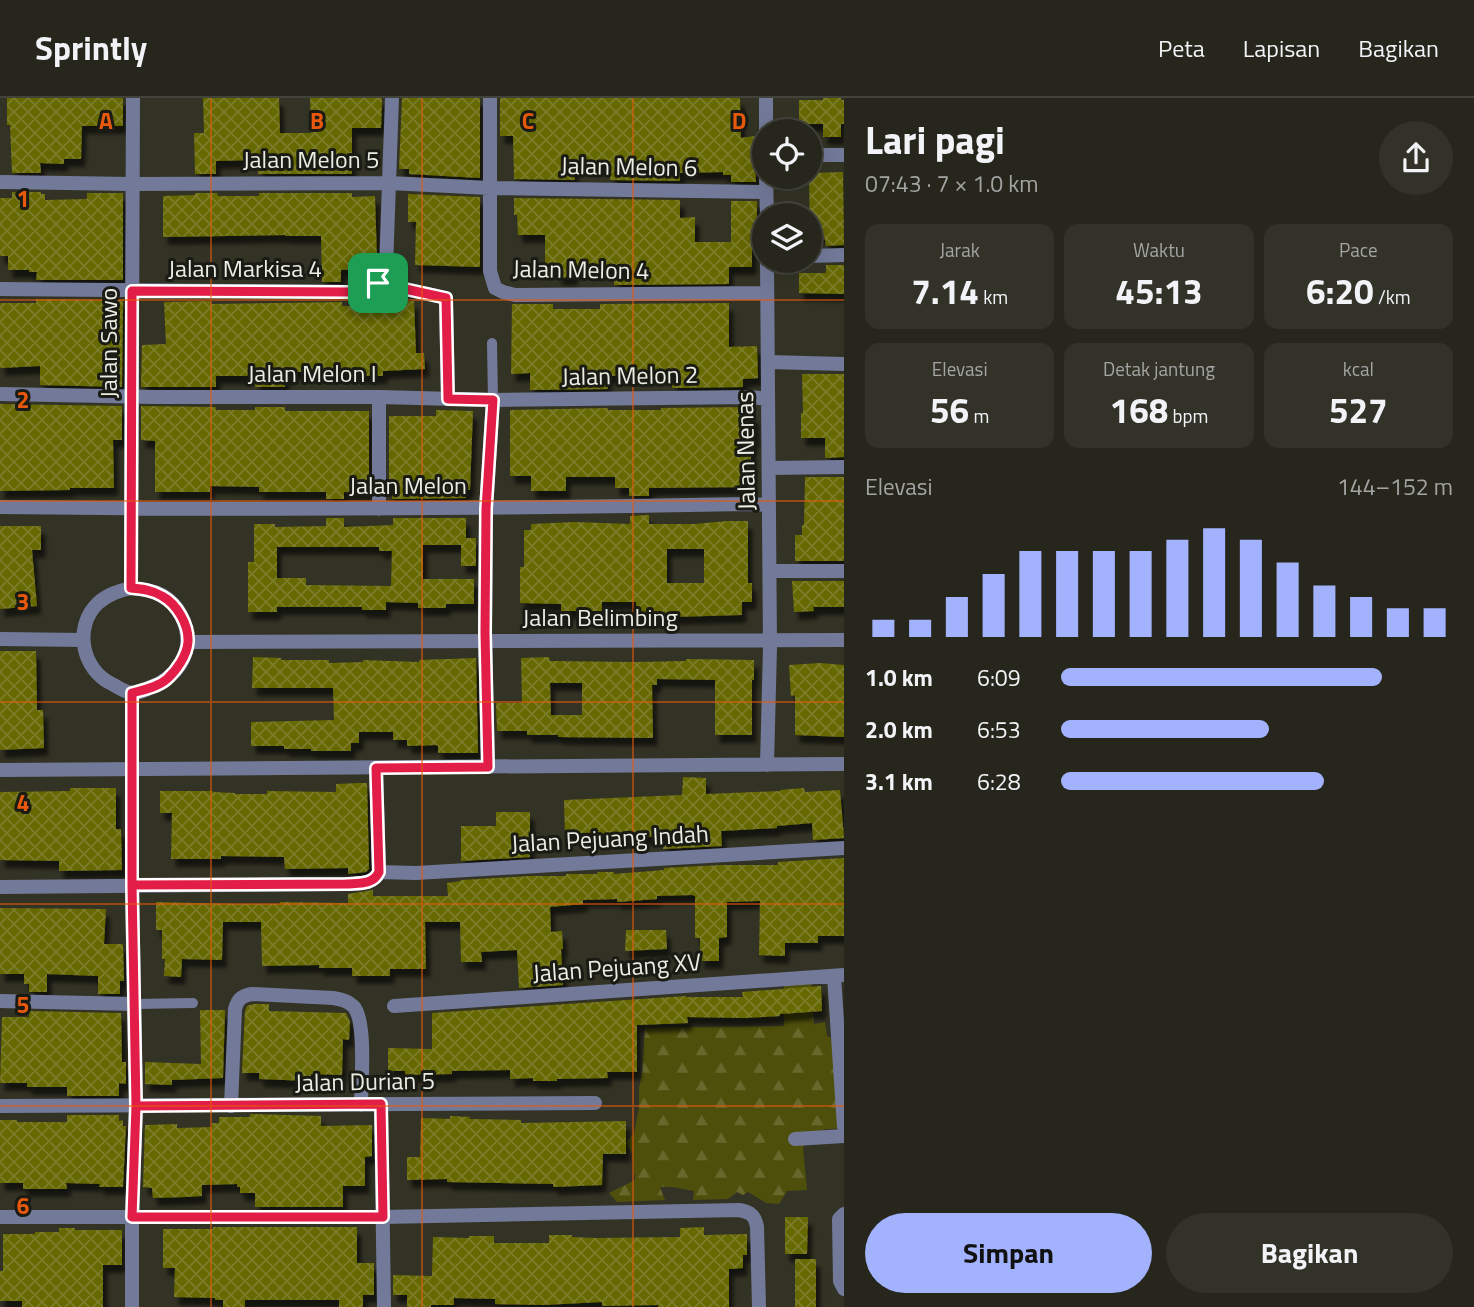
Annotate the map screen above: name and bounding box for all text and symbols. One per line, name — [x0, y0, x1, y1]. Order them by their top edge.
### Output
text: Sprintly — [35, 23, 147, 73]
text: Peta — [1158, 30, 1205, 66]
text: Lapisan — [1243, 30, 1320, 66]
text: Bagikan — [1358, 30, 1439, 66]
text: A — [99, 103, 113, 138]
text: B — [310, 103, 324, 138]
text: C — [522, 103, 534, 138]
text: D — [732, 103, 746, 138]
text: Lari pagi — [865, 111, 1005, 169]
map controls — [752, 119, 822, 273]
button: locate — [752, 119, 822, 189]
button: share — [1379, 121, 1453, 195]
street label: Jalan Melon 5 — [243, 141, 379, 177]
street label: Jalan Melon 6 — [560, 147, 698, 185]
text: 07:43 · 7 × 1.0 km — [865, 166, 1039, 201]
text: 1 — [17, 181, 29, 216]
button: layers — [752, 203, 822, 273]
text: Jarak — [940, 235, 980, 264]
text: Waktu — [1133, 235, 1185, 264]
text: Pace — [1339, 235, 1378, 264]
street label: Jalan Markisa 4 — [168, 250, 322, 286]
street label: Jalan Melon 4 — [512, 250, 650, 288]
pin — [348, 253, 408, 313]
icon: arrive — [359, 264, 397, 302]
text: 7.14 — [911, 264, 979, 318]
text: 45:13 — [1115, 264, 1203, 318]
text: 6:20 — [1306, 264, 1374, 318]
text: km — [979, 282, 1008, 311]
text: /km — [1374, 282, 1411, 311]
street label: Jalan Sawo — [90, 288, 126, 398]
text: Elevasi — [932, 354, 988, 383]
text: Detak jantung — [1103, 354, 1215, 383]
text: kcal — [1343, 354, 1374, 383]
street label: Jalan Melon I — [247, 355, 377, 391]
street label: Jalan Melon 2 — [561, 356, 699, 394]
text: 2 — [17, 382, 29, 417]
text: 56 — [930, 383, 969, 437]
text: 168 — [1110, 383, 1168, 437]
text: 527 — [1329, 383, 1388, 437]
street label: Jalan Nenas — [726, 391, 764, 511]
text: m — [969, 401, 989, 430]
text: bpm — [1168, 401, 1208, 430]
street label: Jalan Melon — [349, 467, 467, 503]
text: Elevasi — [865, 469, 933, 504]
text: 144–152 m — [1337, 469, 1453, 504]
text: 3 — [17, 584, 29, 619]
street label: Jalan Belimbing — [522, 599, 678, 635]
text: 1.0 km — [865, 660, 933, 695]
text: 6:09 — [977, 660, 1021, 695]
text: 2.0 km — [865, 712, 933, 747]
text: 6:53 — [977, 712, 1021, 747]
text: 3.1 km — [865, 764, 933, 799]
text: 6:28 — [977, 764, 1021, 799]
text: 4 — [17, 785, 29, 820]
street label: Jalan Pejuang Indah — [510, 815, 710, 861]
street label: Jalan Pejuang XV — [531, 943, 702, 991]
text: 5 — [17, 987, 29, 1022]
street label: Jalan Durian 5 — [295, 1062, 435, 1100]
text: 6 — [17, 1188, 30, 1223]
button: Simpan — [865, 1213, 1152, 1293]
button: Bagikan — [1166, 1213, 1453, 1293]

